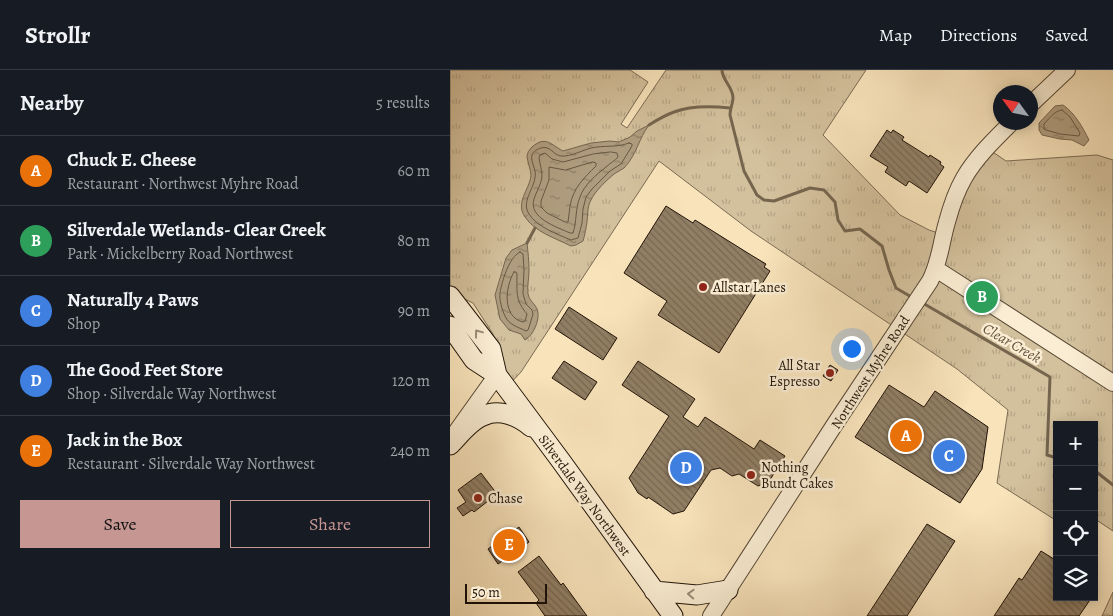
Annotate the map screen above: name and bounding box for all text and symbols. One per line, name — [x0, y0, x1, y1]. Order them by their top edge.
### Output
text: Strollr — [25, 19, 90, 51]
text: Map — [879, 23, 912, 47]
text: Directions — [940, 23, 1017, 47]
text: Saved — [1045, 23, 1088, 47]
north arrow — [993, 85, 1038, 130]
text: Nearby — [20, 89, 83, 117]
text: 5 results — [376, 92, 430, 114]
text: Chuck E. Cheese — [67, 147, 196, 173]
text: A — [31, 160, 41, 182]
text: 60 m — [398, 160, 430, 182]
text: Restaurant · Northwest Myhre Road — [67, 173, 299, 195]
text: Silverdale Wetlands- Clear Creek — [67, 217, 326, 243]
text: B — [31, 230, 41, 252]
text: 80 m — [397, 230, 430, 252]
text: Park · Mickelberry Road Northwest — [67, 243, 293, 265]
place label: Allstar Lanes — [712, 278, 786, 297]
pin: B — [966, 278, 998, 316]
marker: Allstar Lanes — [697, 281, 709, 293]
text: Naturally 4 Paws — [67, 287, 199, 313]
text: C — [31, 300, 41, 322]
text: 90 m — [398, 300, 430, 322]
street label: Northwest Myhre Road — [827, 312, 914, 433]
text: Shop — [67, 313, 100, 335]
water label: Clear Creek — [979, 318, 1045, 368]
one-way arrow — [476, 330, 484, 339]
your location — [839, 336, 865, 362]
place label: All Star Espresso — [769, 356, 821, 391]
text: The Good Feet Store — [67, 357, 223, 383]
marker: All Star Espresso — [824, 367, 836, 379]
text: D — [30, 370, 42, 392]
text: 120 m — [392, 370, 430, 392]
text: Shop · Silverdale Way Northwest — [67, 383, 277, 405]
pin: A — [890, 417, 922, 455]
map controls — [1053, 421, 1098, 601]
button: + — [1053, 421, 1098, 466]
text: Jack in the Box — [67, 427, 182, 453]
street label: Silverdale Way Northwest — [534, 431, 635, 560]
pin: C — [933, 437, 965, 475]
text: E — [31, 440, 41, 462]
text: 240 m — [390, 440, 430, 462]
pin: D — [670, 449, 702, 487]
text: Restaurant · Silverdale Way Northwest — [67, 453, 315, 475]
place label: Nothing Bundt Cakes — [761, 458, 833, 493]
button: − — [1053, 466, 1098, 511]
marker: Nothing Bundt Cakes — [745, 469, 757, 481]
place label: Chase — [488, 489, 523, 508]
marker: Chase — [472, 492, 484, 504]
button: Save — [20, 500, 220, 548]
button: Share — [230, 500, 430, 548]
button: locate — [1053, 511, 1098, 556]
pin: E — [493, 526, 525, 564]
button: layers — [1053, 556, 1098, 601]
scale bar — [465, 581, 548, 604]
text: 50 m — [472, 583, 500, 602]
one-way arrow — [687, 589, 695, 600]

